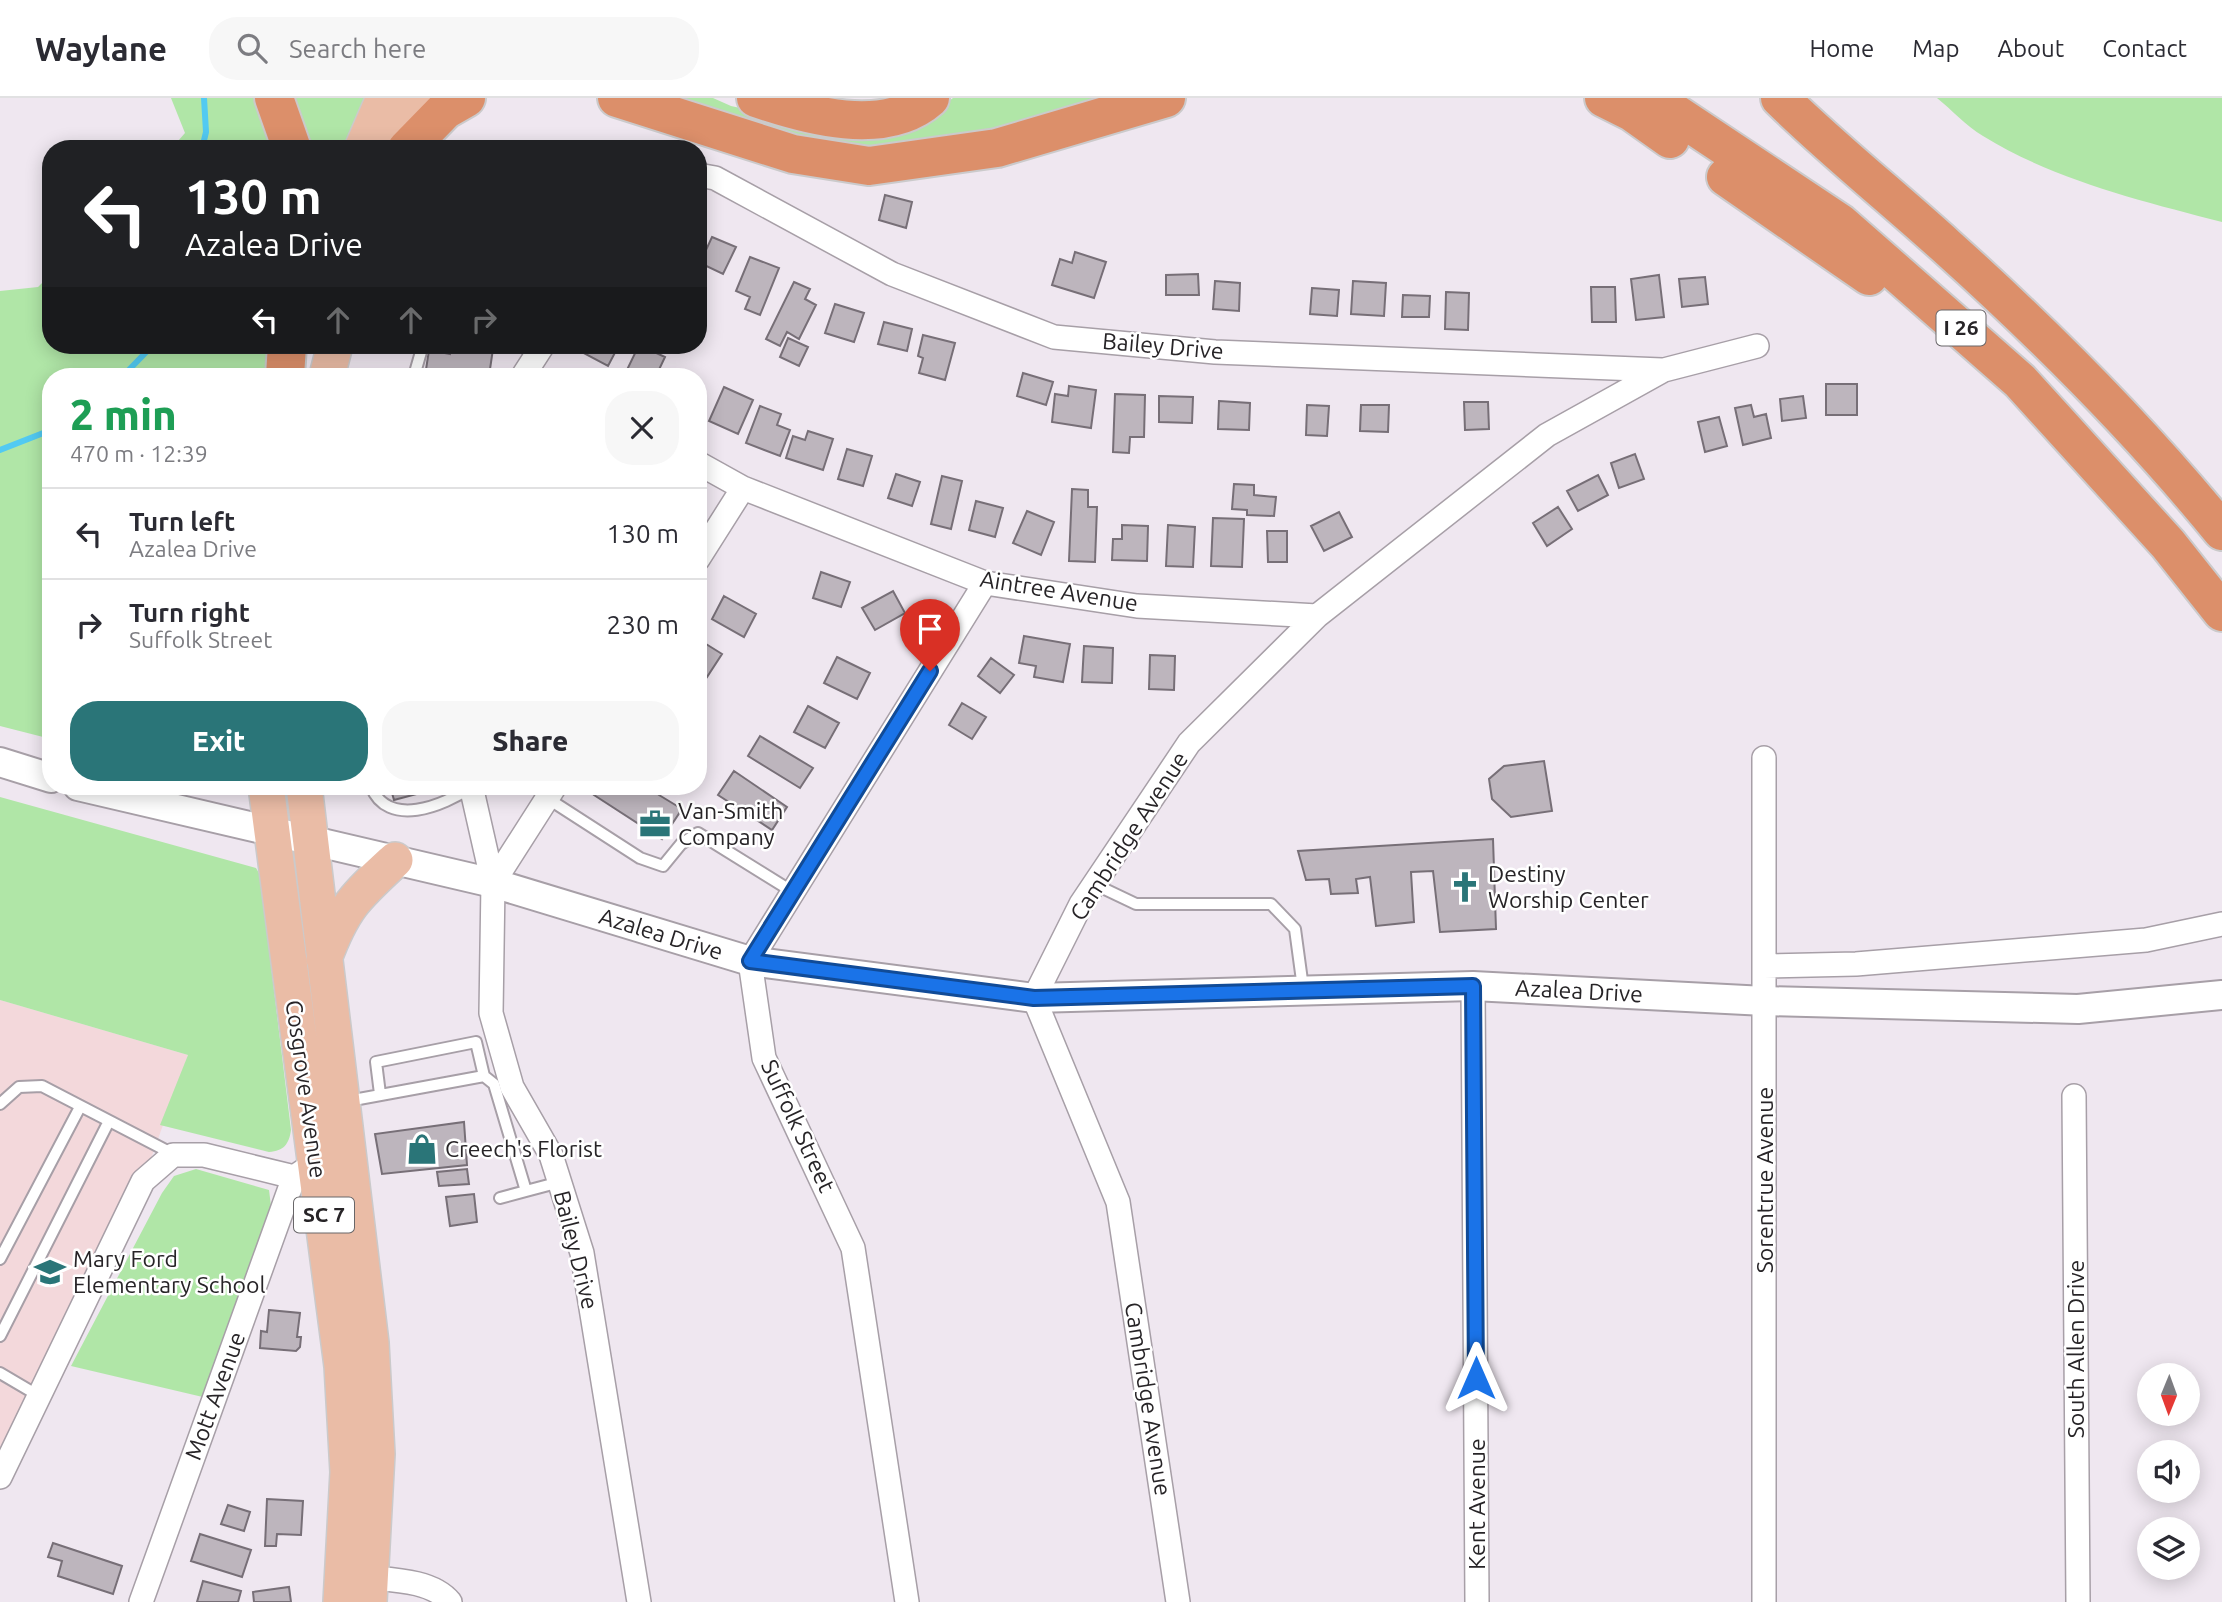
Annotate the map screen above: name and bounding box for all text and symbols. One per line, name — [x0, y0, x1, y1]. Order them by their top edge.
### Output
search box — [209, 17, 699, 80]
icon: search — [233, 29, 271, 67]
text: Waylane — [35, 30, 167, 67]
text: Search here — [289, 34, 426, 63]
text: Home — [1809, 35, 1874, 62]
text: Map — [1912, 35, 1959, 62]
text: About — [1997, 35, 2064, 62]
text: Contact — [2102, 35, 2187, 62]
icon: left — [70, 168, 161, 259]
text: 130 m — [185, 168, 322, 223]
text: Azalea Drive — [185, 226, 363, 262]
icon: left — [246, 301, 284, 339]
icon: ahead — [319, 301, 357, 339]
icon: ahead — [392, 301, 430, 339]
icon: right — [465, 301, 503, 339]
road number: I 26 — [1937, 310, 1986, 345]
street label: Bailey Drive — [1101, 328, 1225, 363]
text: 2 min — [70, 391, 177, 438]
button: close — [605, 391, 679, 465]
text: 470 m · 12:39 — [70, 441, 208, 466]
text: Turn left — [129, 507, 235, 536]
icon: left — [70, 515, 108, 553]
text: 130 m — [607, 519, 679, 548]
text: Azalea Drive — [129, 536, 257, 561]
street label: Aintree Avenue — [978, 566, 1140, 615]
text: Turn right — [129, 598, 250, 627]
pin — [900, 599, 960, 671]
icon: right — [70, 606, 108, 644]
text: 230 m — [607, 610, 679, 639]
icon: arrive — [911, 610, 949, 648]
text: Suffolk Street — [129, 627, 272, 652]
button: Exit — [70, 701, 368, 781]
button: Share — [382, 701, 679, 781]
street label: Cambridge Avenue — [1065, 747, 1192, 925]
place label: Van-Smith Company — [678, 798, 783, 849]
office icon: Van-Smith Company — [638, 807, 672, 841]
place label: Destiny Worship Center — [1488, 861, 1649, 912]
church icon: Destiny Worship Center — [1448, 870, 1482, 904]
street label: Azalea Drive — [596, 903, 726, 964]
street label: Azalea Drive — [1515, 975, 1644, 1006]
street label: Cosgrove Avenue — [282, 998, 331, 1180]
street label: Suffolk Street — [757, 1056, 840, 1196]
street label: Sorentrue Avenue — [1752, 1087, 1777, 1273]
shop icon: Creech's Florist — [405, 1132, 439, 1166]
place label: Creech's Florist — [445, 1136, 602, 1161]
street label: Bailey Drive — [550, 1188, 603, 1312]
road number: SC 7 — [294, 1198, 354, 1232]
place label: Mary Ford Elementary School — [73, 1246, 266, 1297]
school or university icon: Mary Ford Elementary School — [33, 1255, 67, 1289]
street label: South Allen Drive — [2063, 1260, 2088, 1438]
street label: Cambridge Avenue — [1121, 1300, 1176, 1498]
street label: Mott Avenue — [180, 1328, 249, 1463]
position arrow — [1439, 1341, 1513, 1415]
north arrow — [2137, 1363, 2200, 1426]
map controls — [2137, 1363, 2200, 1580]
street label: Kent Avenue — [1464, 1438, 1489, 1570]
button: sound — [2137, 1440, 2200, 1503]
button: layers — [2137, 1517, 2200, 1580]

